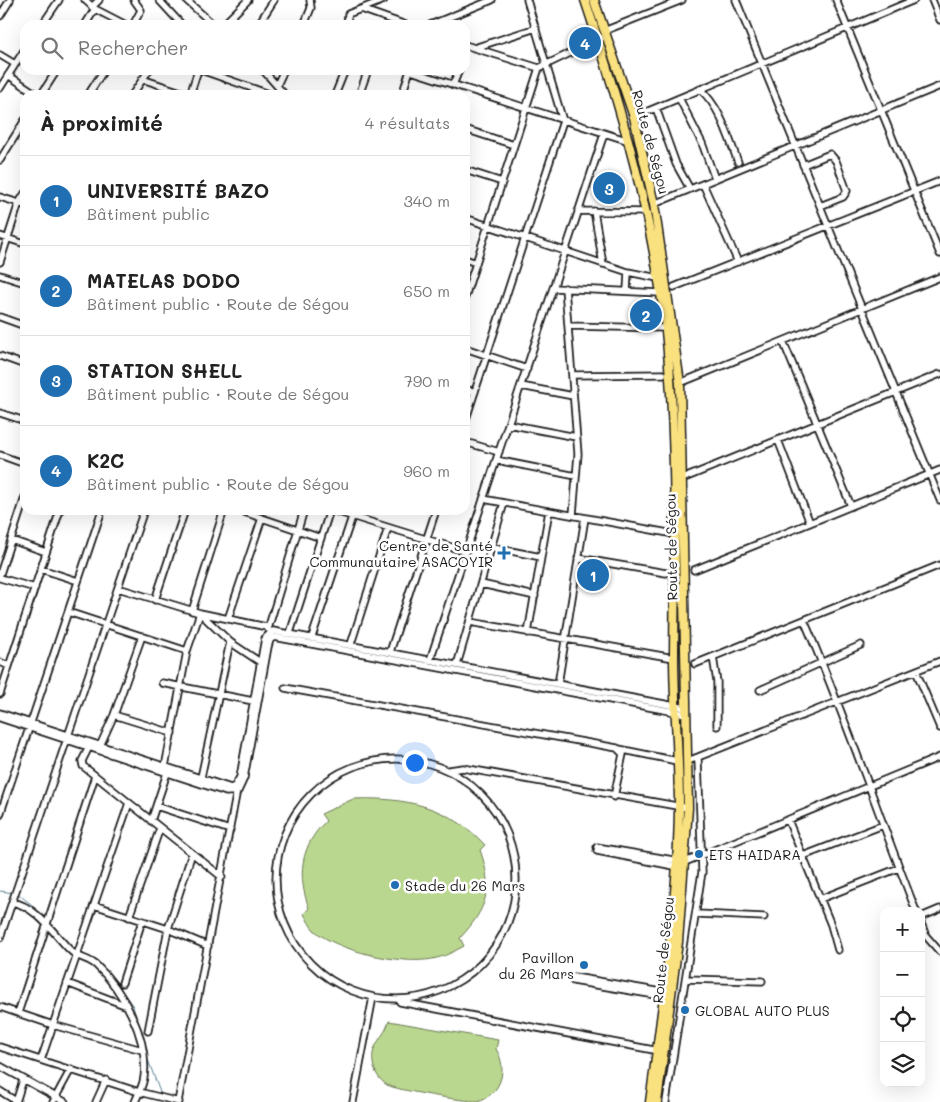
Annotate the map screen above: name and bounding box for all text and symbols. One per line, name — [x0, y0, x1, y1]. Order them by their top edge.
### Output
search box — [20, 20, 470, 75]
pin: 4 — [569, 24, 601, 62]
icon: search — [38, 34, 66, 62]
text: Rechercher — [78, 35, 188, 60]
street label: Route de Ségou — [628, 88, 674, 196]
text: À proximité — [40, 109, 163, 136]
text: 4 résultats — [365, 112, 450, 133]
pin: 3 — [593, 169, 625, 207]
text: UNIVERSITÉ BAZO — [87, 178, 269, 203]
text: 1 — [52, 190, 60, 211]
text: 340 m — [403, 190, 450, 211]
text: Bâtiment public — [87, 203, 210, 224]
text: MATELAS DODO — [87, 268, 240, 293]
text: 2 — [52, 280, 60, 301]
text: 650 m — [403, 280, 450, 301]
text: Bâtiment public · Route de Ségou — [87, 293, 349, 314]
pin: 2 — [630, 296, 662, 334]
text: STATION SHELL — [87, 358, 242, 383]
text: 3 — [51, 370, 61, 391]
text: 790 m — [404, 370, 450, 391]
text: Bâtiment public · Route de Ségou — [87, 383, 349, 404]
text: K2C — [87, 448, 124, 473]
text: 4 — [51, 460, 61, 481]
text: 960 m — [403, 460, 450, 481]
text: Bâtiment public · Route de Ségou — [87, 473, 349, 494]
street label: Route de Ségou — [661, 493, 681, 601]
place label: Centre de Santé Communautaire ASACOYIR — [309, 536, 493, 571]
marker: Centre de Santé Communautaire ASACOYIR — [497, 546, 511, 560]
pin: 1 — [577, 556, 609, 594]
your location — [402, 750, 428, 776]
place label: ETS HAIDARA — [709, 845, 801, 864]
marker: ETS HAIDARA — [693, 848, 705, 860]
place label: Stade du 26 Mars — [405, 876, 525, 895]
marker: Stade du 26 Mars — [389, 879, 401, 891]
street label: Route de Ségou — [648, 896, 678, 1004]
map controls — [880, 907, 925, 1087]
button: + — [880, 907, 925, 952]
place label: Pavillon du 26 Mars — [499, 948, 574, 983]
button: − — [880, 952, 925, 997]
marker: Pavillon du 26 Mars — [578, 959, 590, 971]
button: locate — [880, 997, 925, 1042]
place label: GLOBAL AUTO PLUS — [695, 1001, 830, 1020]
marker: GLOBAL AUTO PLUS — [679, 1004, 691, 1016]
button: layers — [880, 1042, 925, 1087]

